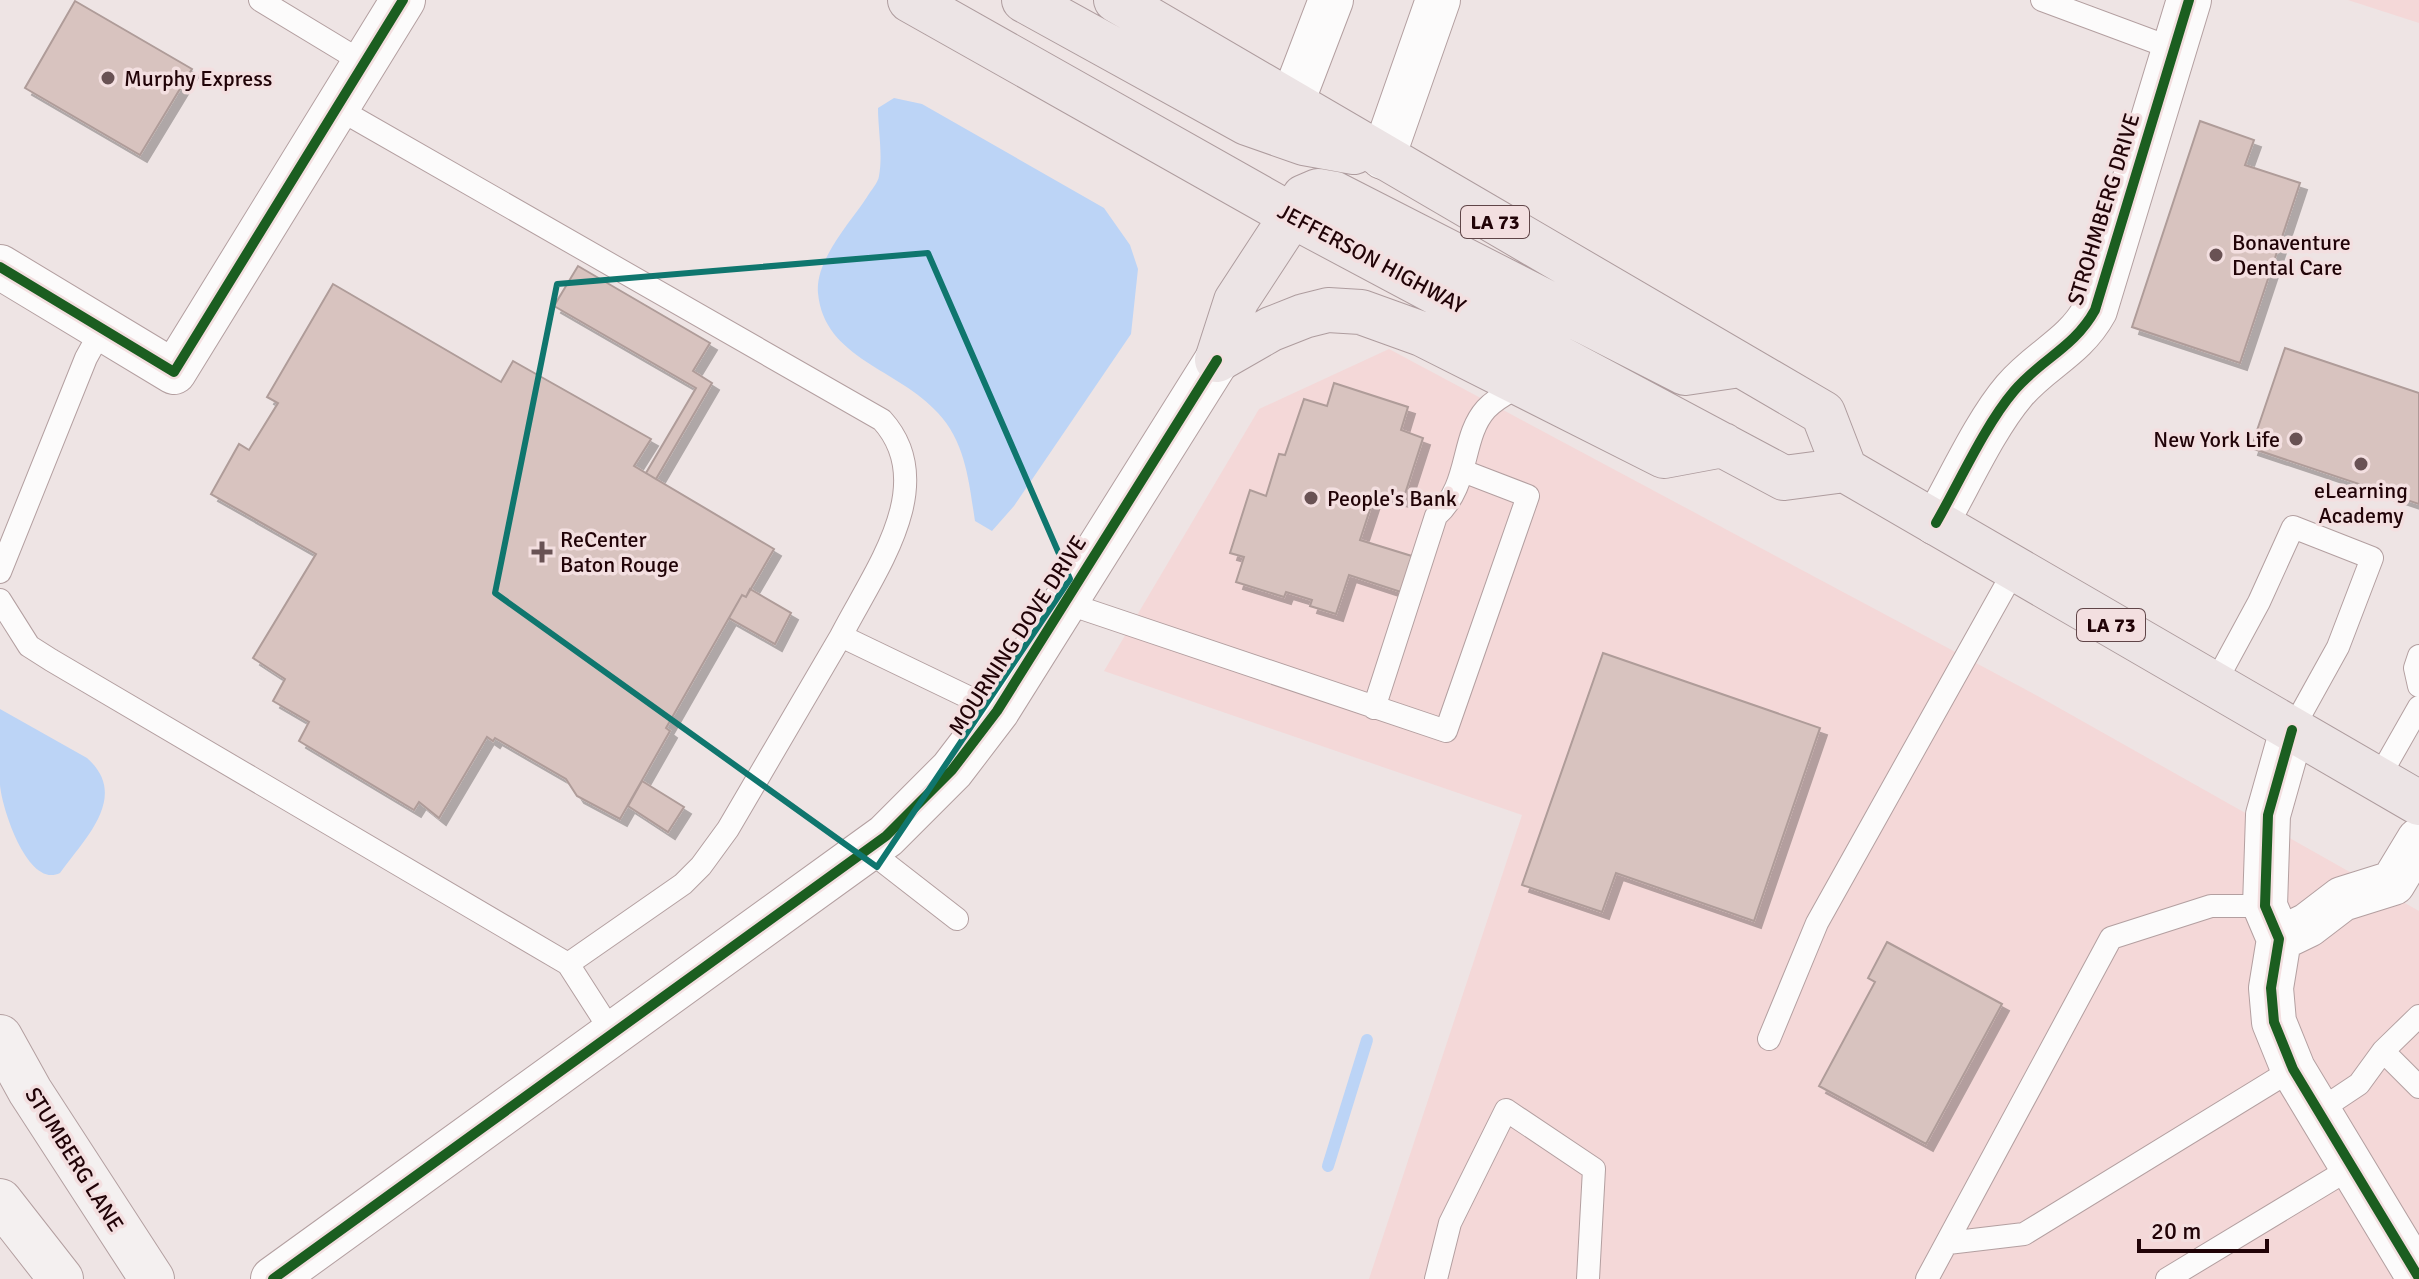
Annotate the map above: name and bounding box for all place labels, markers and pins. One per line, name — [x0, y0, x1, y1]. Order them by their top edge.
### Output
place label: Murphy Express — [124, 65, 272, 92]
marker: Murphy Express — [99, 69, 117, 87]
place label: Bonaventure Dental Care — [2232, 229, 2351, 281]
marker: Bonaventure Dental Care — [2207, 246, 2225, 264]
place label: New York Life — [2153, 426, 2280, 453]
marker: New York Life — [2287, 430, 2305, 448]
marker: eLearning Academy — [2352, 455, 2370, 473]
place label: eLearning Academy — [2314, 477, 2408, 529]
place label: People's Bank — [1327, 485, 1457, 512]
marker: People's Bank — [1302, 489, 1320, 507]
place label: ReCenter Baton Rouge — [560, 526, 679, 578]
marker: ReCenter Baton Rouge — [531, 541, 553, 563]

